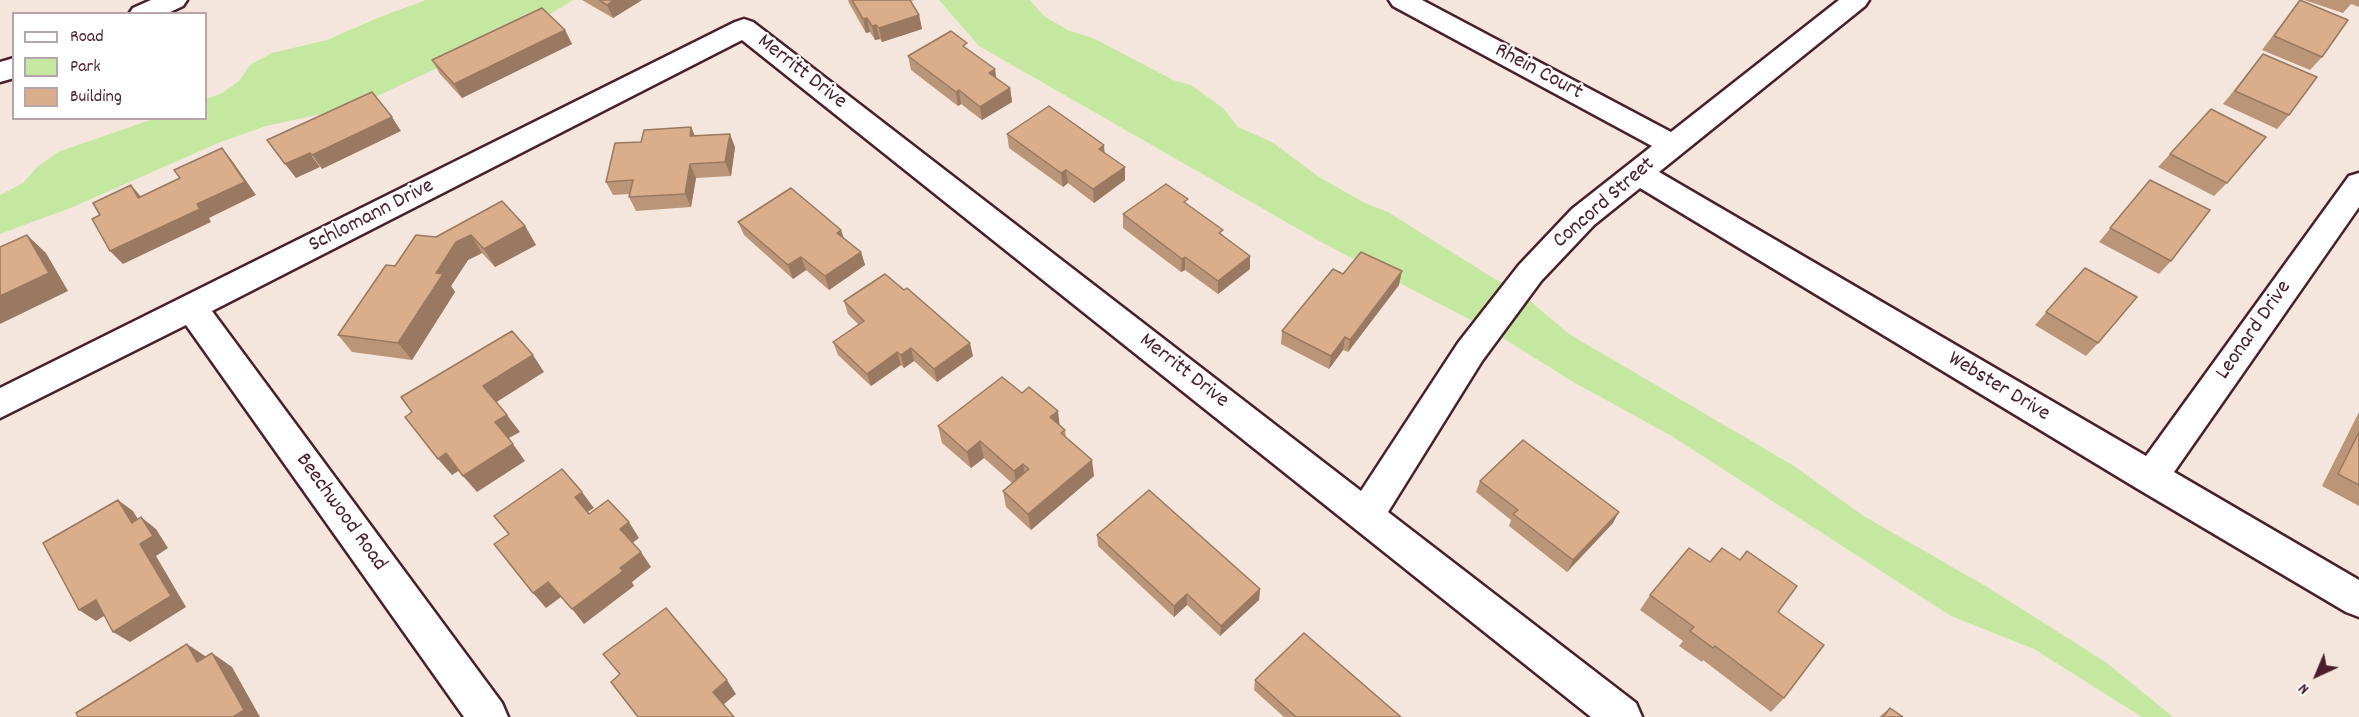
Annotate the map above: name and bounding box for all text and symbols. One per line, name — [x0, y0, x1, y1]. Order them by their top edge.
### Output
legend — [12, 12, 207, 120]
text: Road — [70, 25, 104, 50]
street label: Merritt Drive — [751, 30, 851, 116]
street label: Rhein Court — [1489, 39, 1587, 107]
text: Park — [70, 55, 101, 80]
text: Building — [70, 85, 122, 110]
street label: Concord Street — [1549, 153, 1661, 255]
street label: Schlomann Drive — [305, 174, 439, 260]
street label: Leonard Drive — [2211, 276, 2299, 386]
street label: Merritt Drive — [1133, 329, 1233, 415]
street label: Webster Drive — [1942, 347, 2054, 429]
street label: Beechwood Road — [288, 449, 392, 577]
north arrow — [2287, 645, 2347, 705]
text: N — [2293, 677, 2315, 699]

